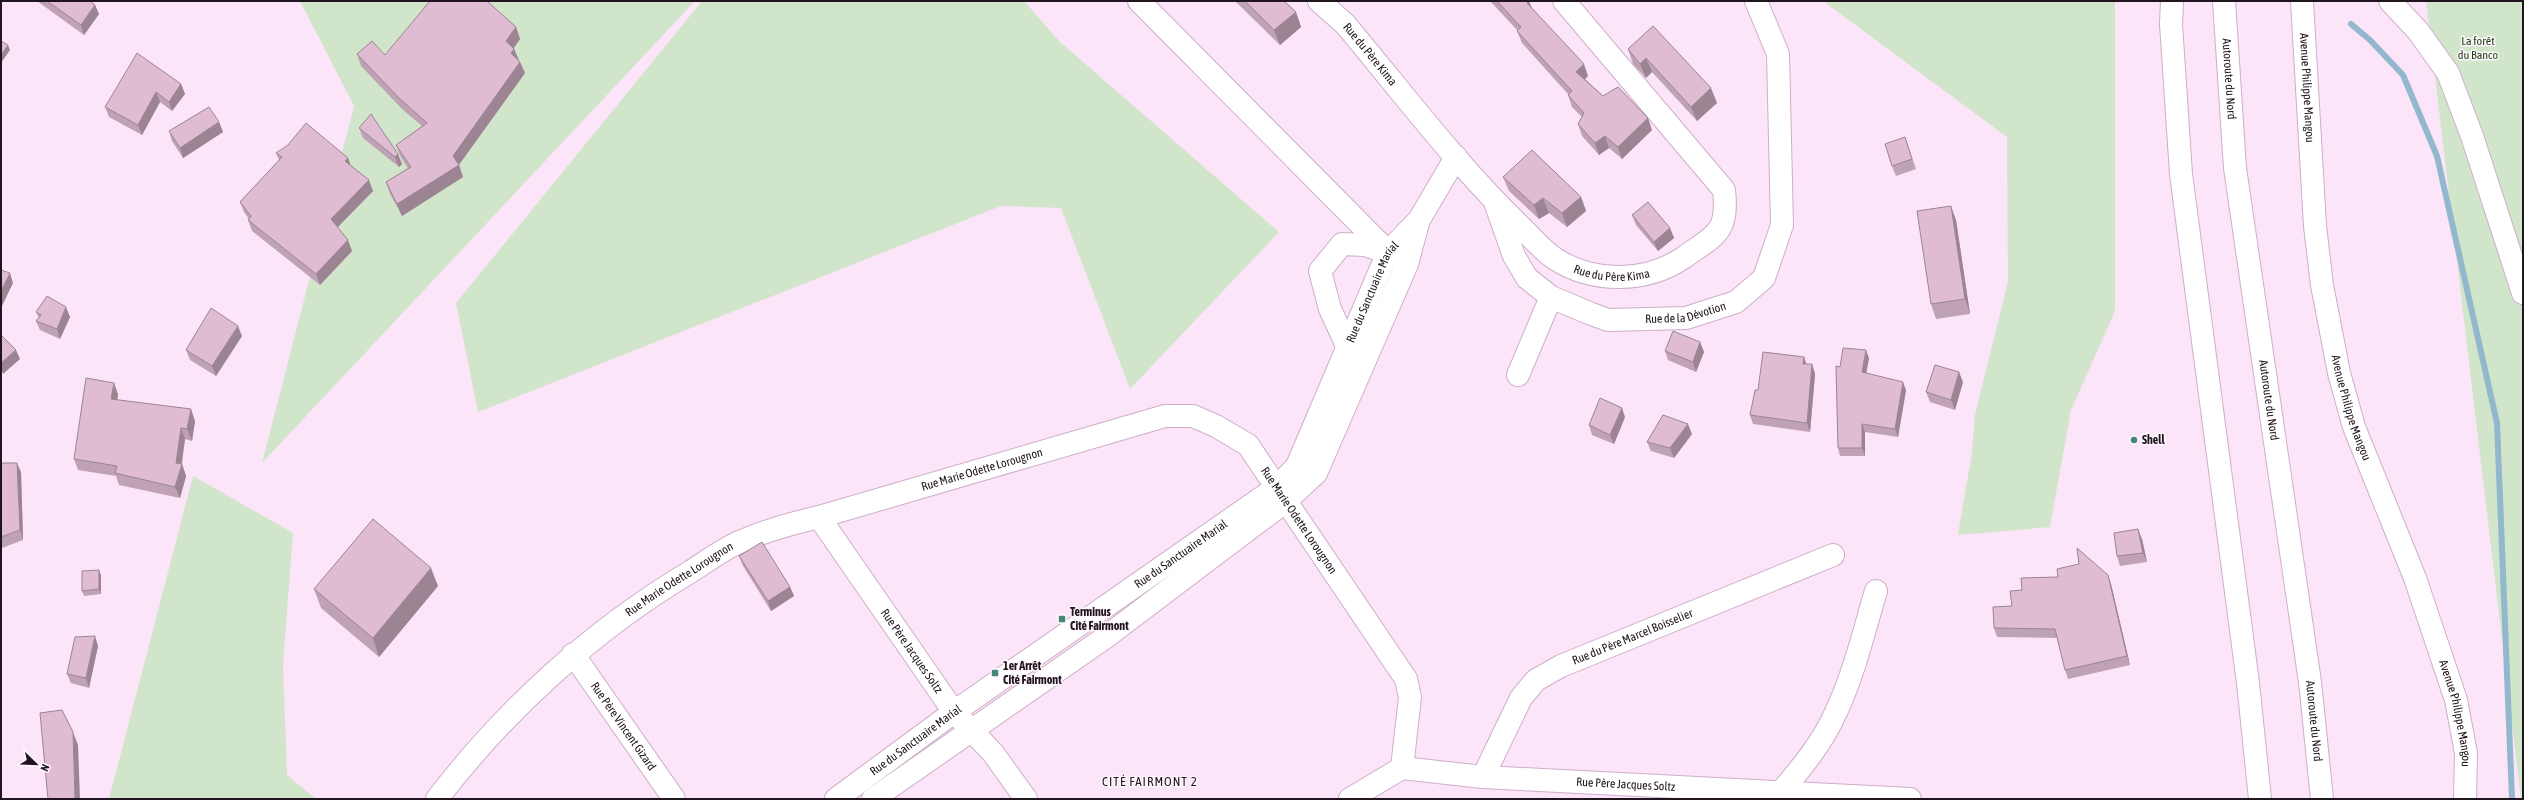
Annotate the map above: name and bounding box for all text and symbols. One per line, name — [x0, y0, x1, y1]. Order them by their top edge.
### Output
street label: Rue du Père Kima — [1340, 20, 1400, 88]
street label: Avenue Philippe Mangou — [2297, 33, 2317, 143]
park label: La forêt du Banco — [2458, 34, 2499, 62]
street label: Autoroute du Nord — [2219, 38, 2239, 120]
street label: Rue du Sanctuaire Marial — [1343, 238, 1402, 345]
street label: Rue du Père Kima — [1572, 262, 1651, 284]
street label: Rue de la Dévotion — [1645, 299, 1728, 326]
street label: Avenue Philippe Mangou — [2329, 354, 2374, 463]
street label: Autoroute du Nord — [2256, 359, 2282, 441]
place label: Shell — [2142, 433, 2165, 447]
marker: Shell — [2129, 435, 2139, 445]
street label: Rue Marie Odette Lorougnon — [920, 445, 1044, 494]
street label: Rue Marie Odette Lorougnon — [1258, 464, 1340, 576]
street label: Rue du Sanctuaire Marial — [1132, 516, 1231, 591]
street label: Rue Marie Odette Lorougnon — [623, 539, 736, 619]
place label: Terminus Cité Fairmont — [1070, 605, 1129, 633]
street label: Rue Père Jacques Soltz — [878, 606, 946, 696]
street label: Rue du Père Marcel Boisselier — [1570, 606, 1695, 668]
marker: Terminus Cité Fairmont — [1057, 614, 1067, 624]
street label: Avenue Philippe Mangou — [2436, 658, 2474, 767]
place label: 1er Arrêt Cité Fairmont — [1003, 659, 1062, 687]
marker: 1er Arrêt Cité Fairmont — [990, 668, 1000, 678]
street label: Rue Père Vincent Gizard — [588, 679, 659, 773]
street label: Autoroute du Nord — [2303, 680, 2325, 762]
street label: Rue du Sanctuaire Marial — [867, 702, 965, 779]
north arrow — [16, 744, 56, 784]
text: N — [38, 763, 52, 773]
district label: CITÉ FAIRMONT 2 — [1102, 774, 1198, 789]
street label: Rue Père Jacques Soltz — [1576, 775, 1676, 794]

